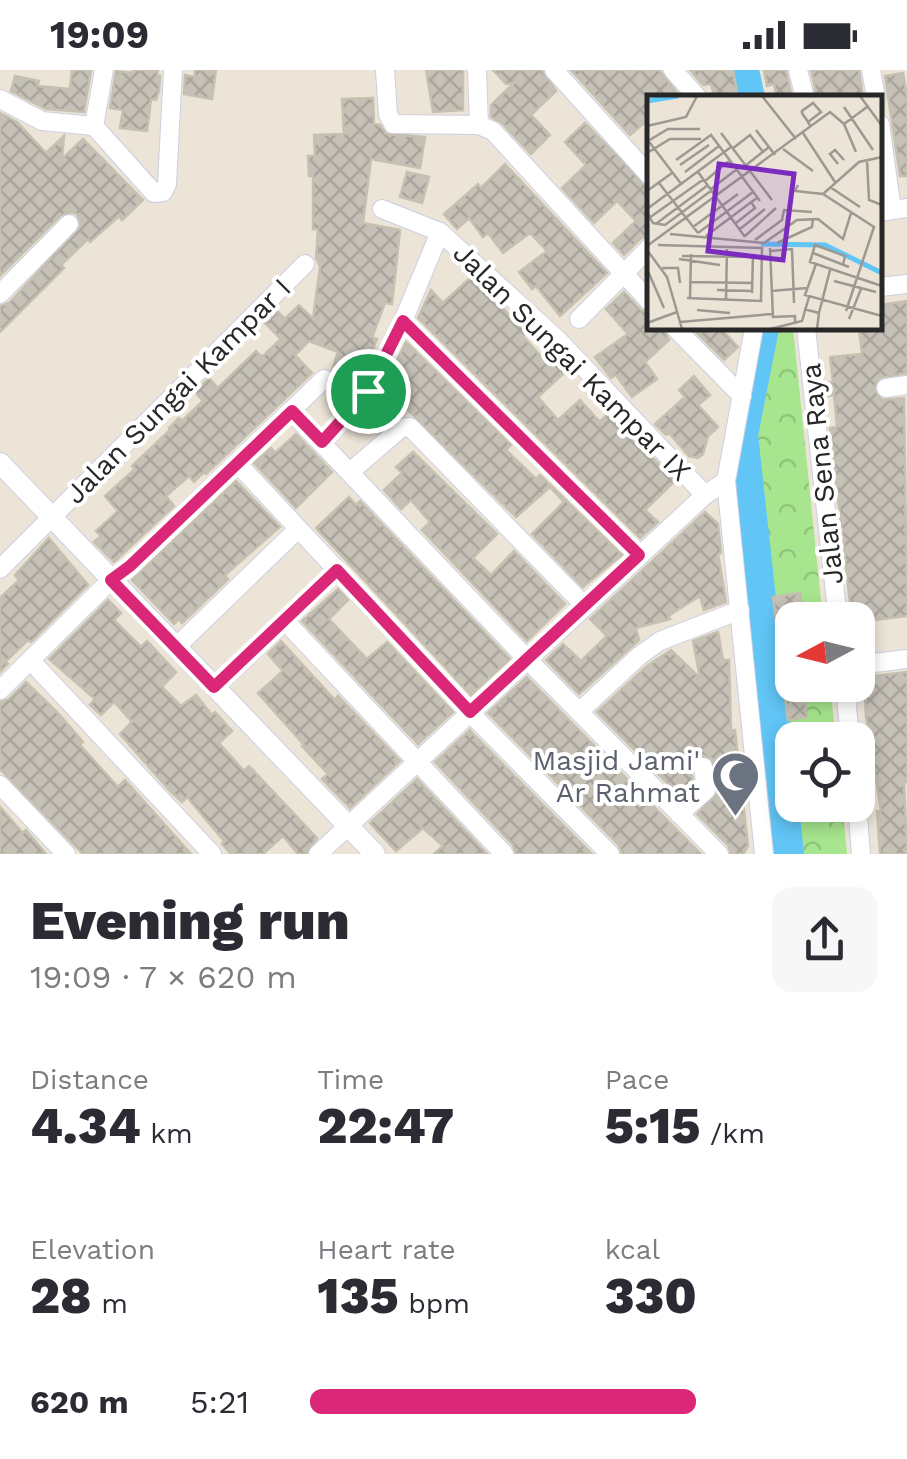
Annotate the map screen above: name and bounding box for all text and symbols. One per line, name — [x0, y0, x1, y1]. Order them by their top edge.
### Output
text: 19:09 — [50, 13, 149, 57]
inset map — [647, 95, 882, 330]
street label: Jalan Sungai Kampar IX — [446, 236, 698, 488]
street label: Jalan Sungai Kampar I — [58, 271, 298, 511]
pin — [326, 349, 411, 434]
street label: Jalan Sena Raya — [794, 362, 850, 586]
icon: arrive — [341, 364, 396, 419]
north arrow — [775, 602, 875, 702]
map controls — [775, 602, 875, 822]
button: locate — [775, 722, 875, 822]
place label: Masjid Jami' Ar Rahmat — [532, 744, 700, 809]
mosque icon: Masjid Jami' Ar Rahmat — [709, 750, 761, 818]
button: share — [772, 887, 877, 992]
text: Evening run — [30, 888, 350, 952]
text: 19:09 · 7 × 620 m — [30, 958, 297, 996]
text: Distance — [30, 1063, 149, 1096]
text: Time — [317, 1063, 384, 1096]
text: Pace — [605, 1063, 669, 1096]
text: 4.34 — [30, 1096, 141, 1155]
text: 22:47 — [317, 1096, 454, 1155]
text: 5:15 — [605, 1096, 700, 1155]
text: km — [141, 1117, 193, 1150]
text: /km — [700, 1117, 765, 1150]
text: Elevation — [30, 1233, 155, 1266]
text: Heart rate — [317, 1233, 456, 1266]
text: kcal — [605, 1233, 660, 1266]
text: 28 — [30, 1266, 92, 1325]
text: 135 — [317, 1266, 399, 1325]
text: 330 — [605, 1266, 697, 1325]
text: m — [92, 1287, 128, 1320]
text: bpm — [399, 1287, 470, 1320]
text: 620 m — [30, 1383, 129, 1421]
text: 5:21 — [190, 1383, 249, 1421]

